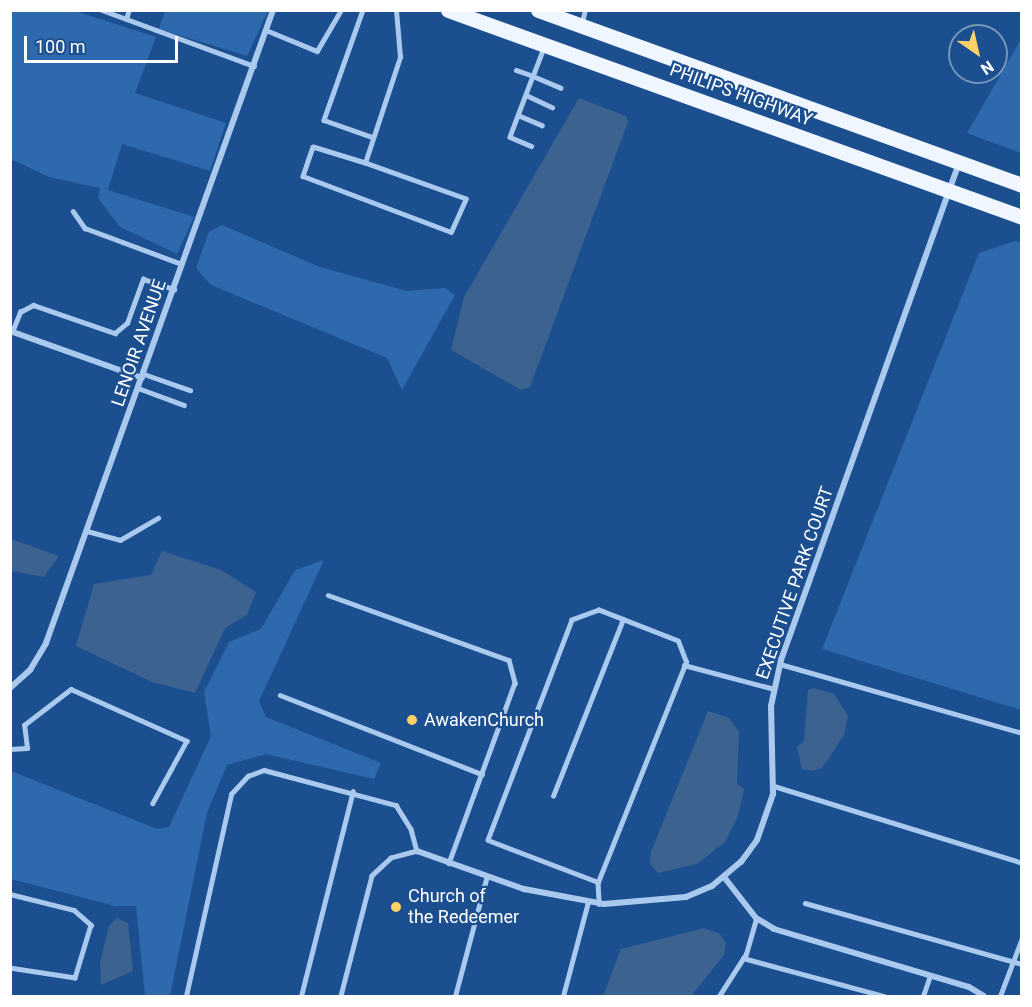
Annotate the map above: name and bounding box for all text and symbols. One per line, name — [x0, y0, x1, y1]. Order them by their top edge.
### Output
scale bar — [27, 24, 182, 62]
north arrow — [948, 24, 1008, 84]
text: 100 m — [35, 36, 86, 57]
text: N — [977, 57, 997, 79]
street label: PHILIPS HIGHWAY — [667, 59, 815, 131]
street label: LENOIR AVENUE — [107, 277, 171, 409]
street label: EXECUTIVE PARK COURT — [752, 484, 838, 682]
place label: AwakenChurch — [424, 709, 544, 731]
marker: AwakenChurch — [405, 713, 419, 727]
place label: Church of the Redeemer — [408, 886, 519, 928]
marker: Church of the Redeemer — [389, 900, 403, 914]

